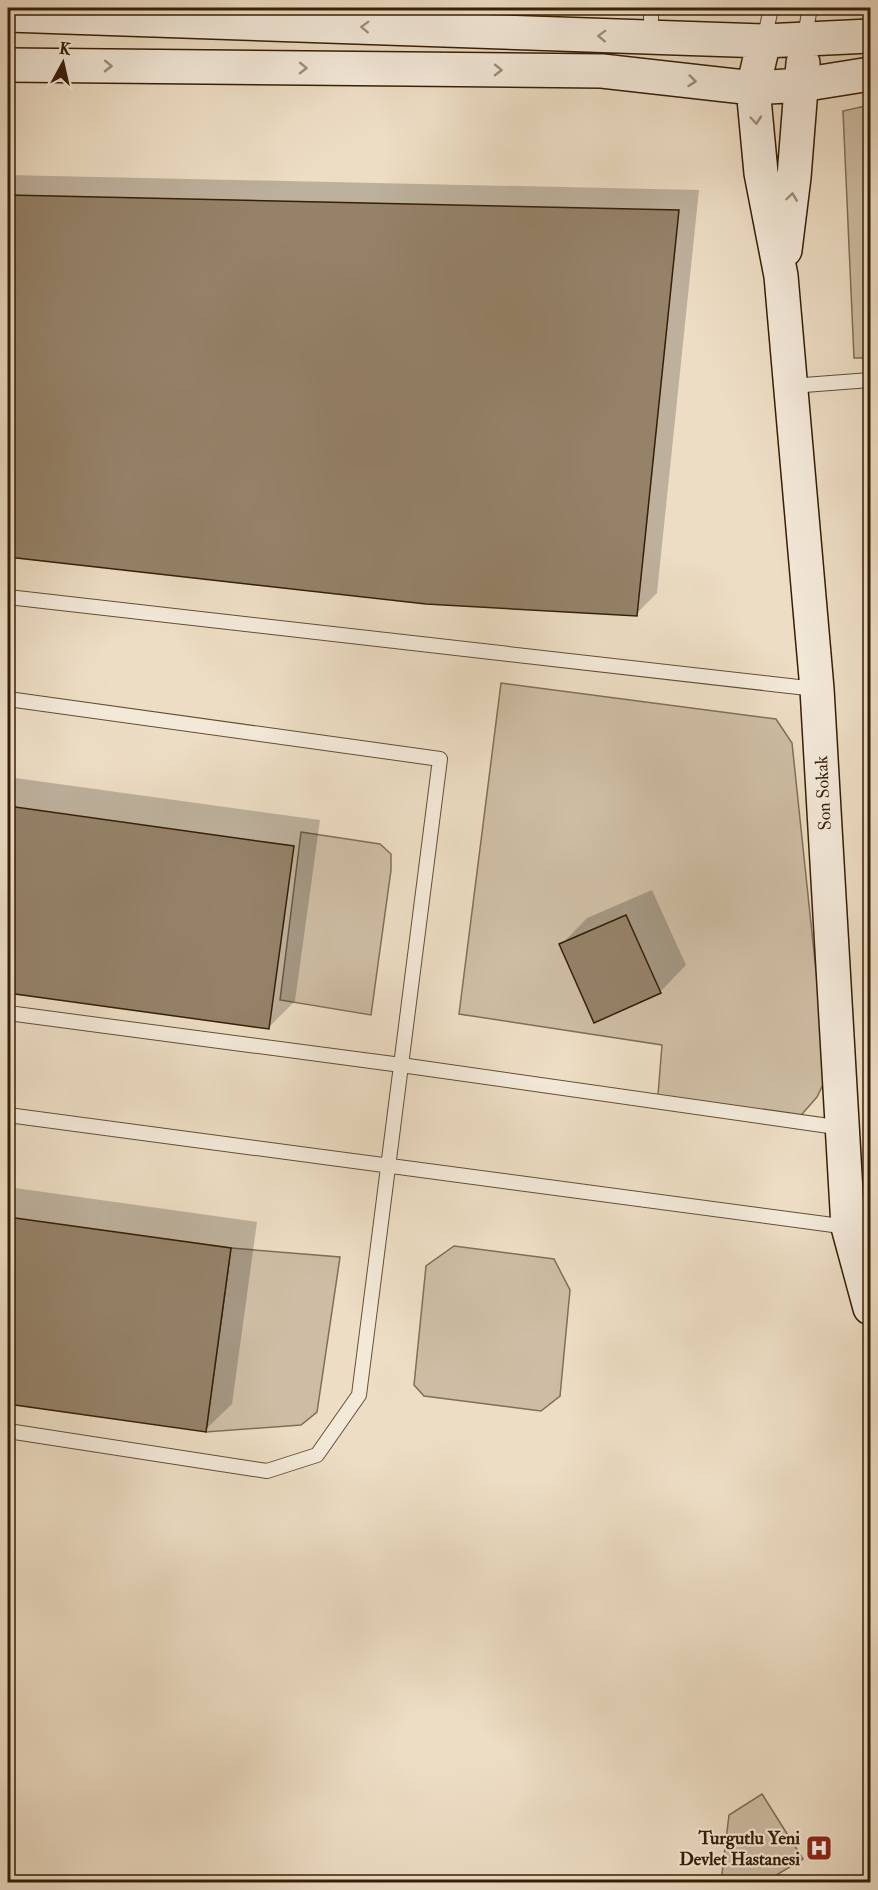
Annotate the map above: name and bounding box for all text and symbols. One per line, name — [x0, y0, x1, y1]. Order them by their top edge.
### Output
one-way arrow — [361, 21, 370, 34]
one-way arrow — [598, 29, 607, 42]
north arrow — [33, 33, 93, 93]
text: K — [58, 38, 73, 60]
one-way arrow — [103, 60, 112, 72]
one-way arrow — [298, 62, 307, 74]
one-way arrow — [493, 64, 502, 76]
one-way arrow — [688, 75, 697, 87]
one-way arrow — [749, 115, 762, 124]
one-way arrow — [785, 193, 797, 202]
street label: Son Sokak — [810, 755, 837, 831]
place label: Turgutlu Yeni Devlet Hastanesi — [679, 1827, 800, 1871]
hospital icon: Turgutlu Yeni Devlet Hastanesi — [804, 1833, 834, 1863]

